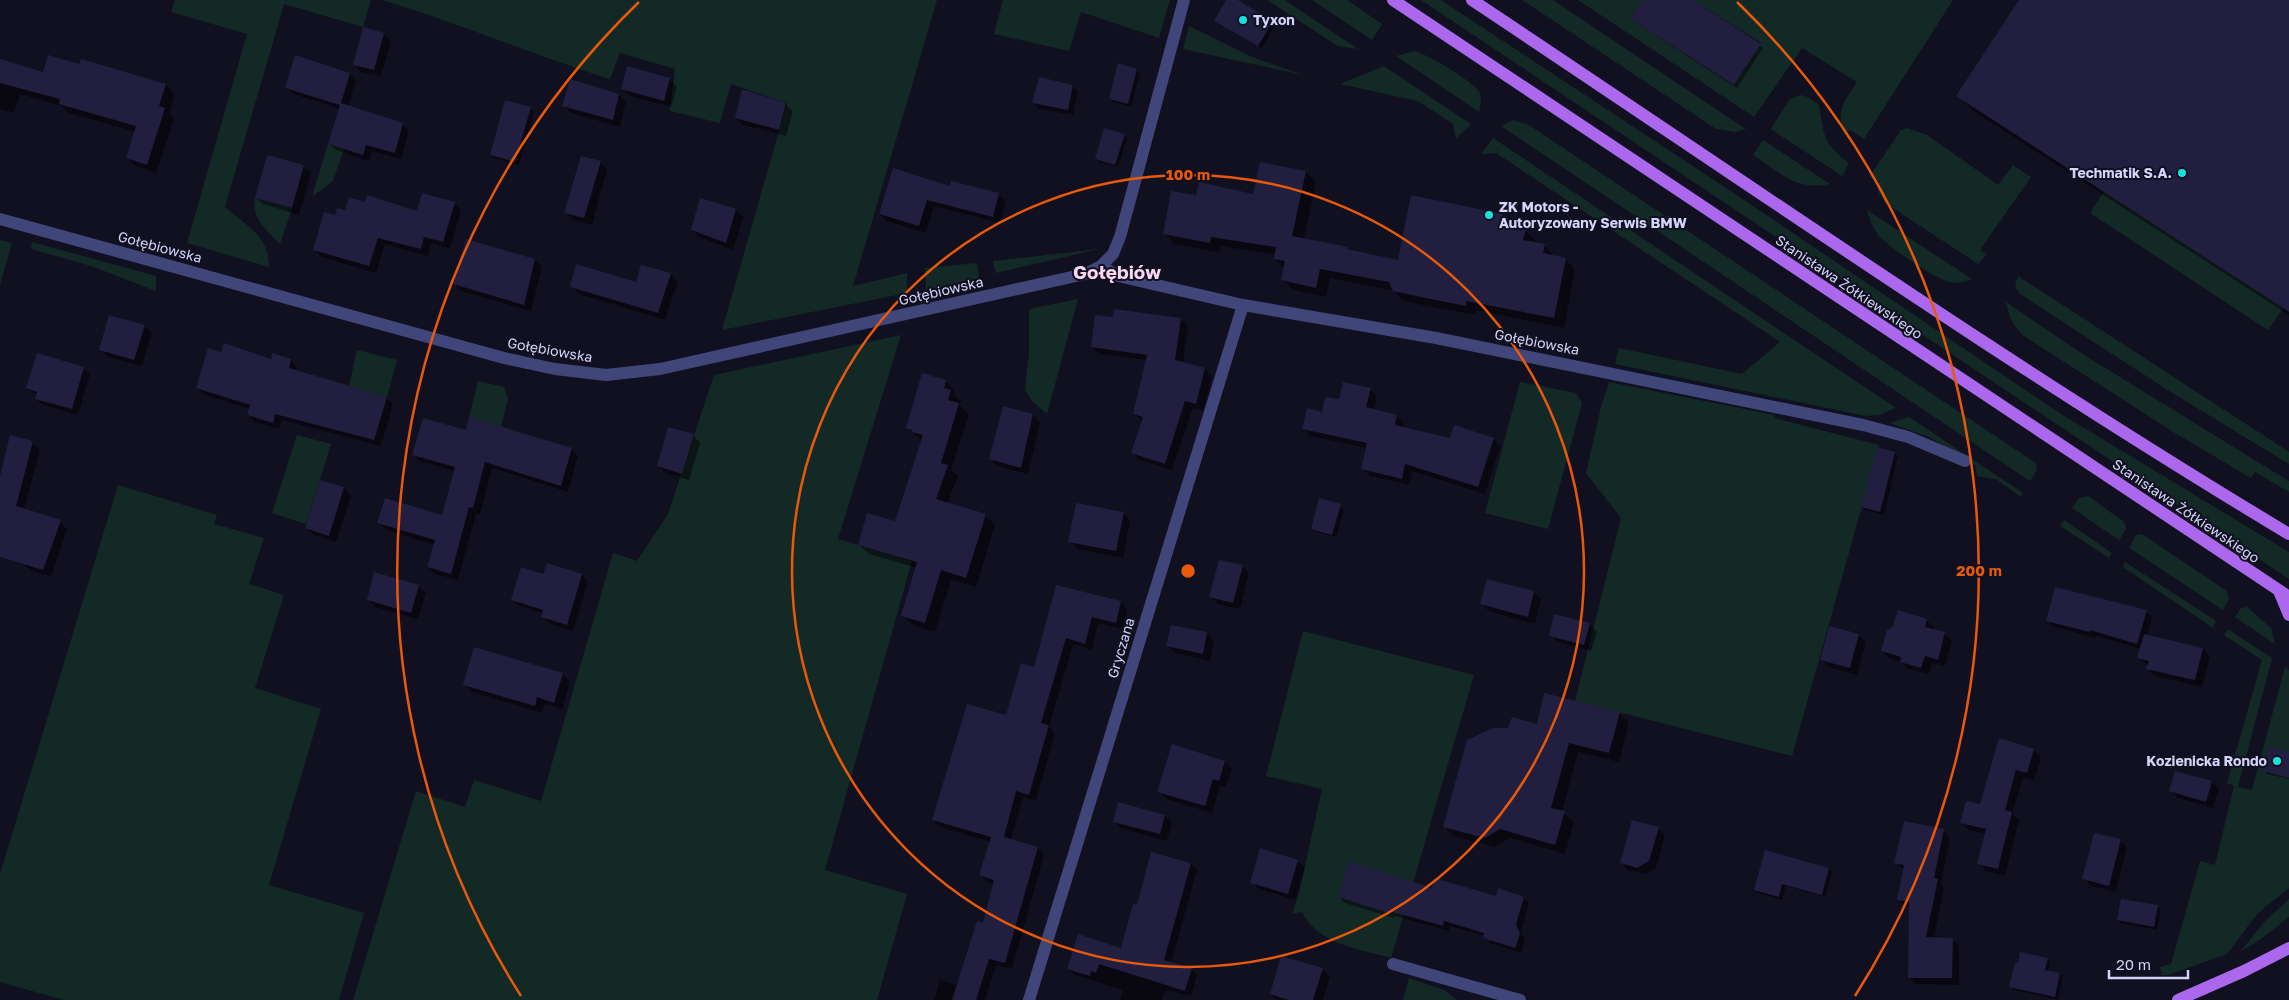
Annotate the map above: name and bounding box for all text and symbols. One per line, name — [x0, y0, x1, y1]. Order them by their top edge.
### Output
place label: Tyxon — [1253, 11, 1295, 28]
marker: Tyxon — [1237, 14, 1249, 26]
place label: Techmatik S.A. — [2069, 164, 2172, 181]
text: 100 m — [1166, 165, 1210, 183]
marker: Techmatik S.A. — [2176, 167, 2188, 179]
place label: ZK Motors - Autoryzowany Serwis BMW — [1499, 198, 1687, 231]
marker: ZK Motors - Autoryzowany Serwis BMW — [1483, 209, 1495, 221]
street label: Gołębiowska — [116, 227, 204, 266]
street label: Stanisława Żółkiewskiego — [1773, 231, 1926, 342]
district label: Gołębiów — [1073, 260, 1161, 283]
street label: Gołębiowska — [897, 273, 985, 308]
street label: Gołębiowska — [1493, 325, 1581, 358]
street label: Gołębiowska — [506, 334, 594, 365]
street label: Stanisława Żółkiewskiego — [2110, 455, 2263, 566]
text: 200 m — [1956, 561, 2002, 579]
centre of rings — [1179, 562, 1197, 580]
street label: Gryczana — [1103, 615, 1138, 680]
place label: Kozienicka Rondo — [2146, 752, 2267, 769]
marker: Kozienicka Rondo — [2271, 755, 2283, 767]
scale bar — [2109, 948, 2188, 980]
text: 20 m — [2116, 955, 2151, 973]

